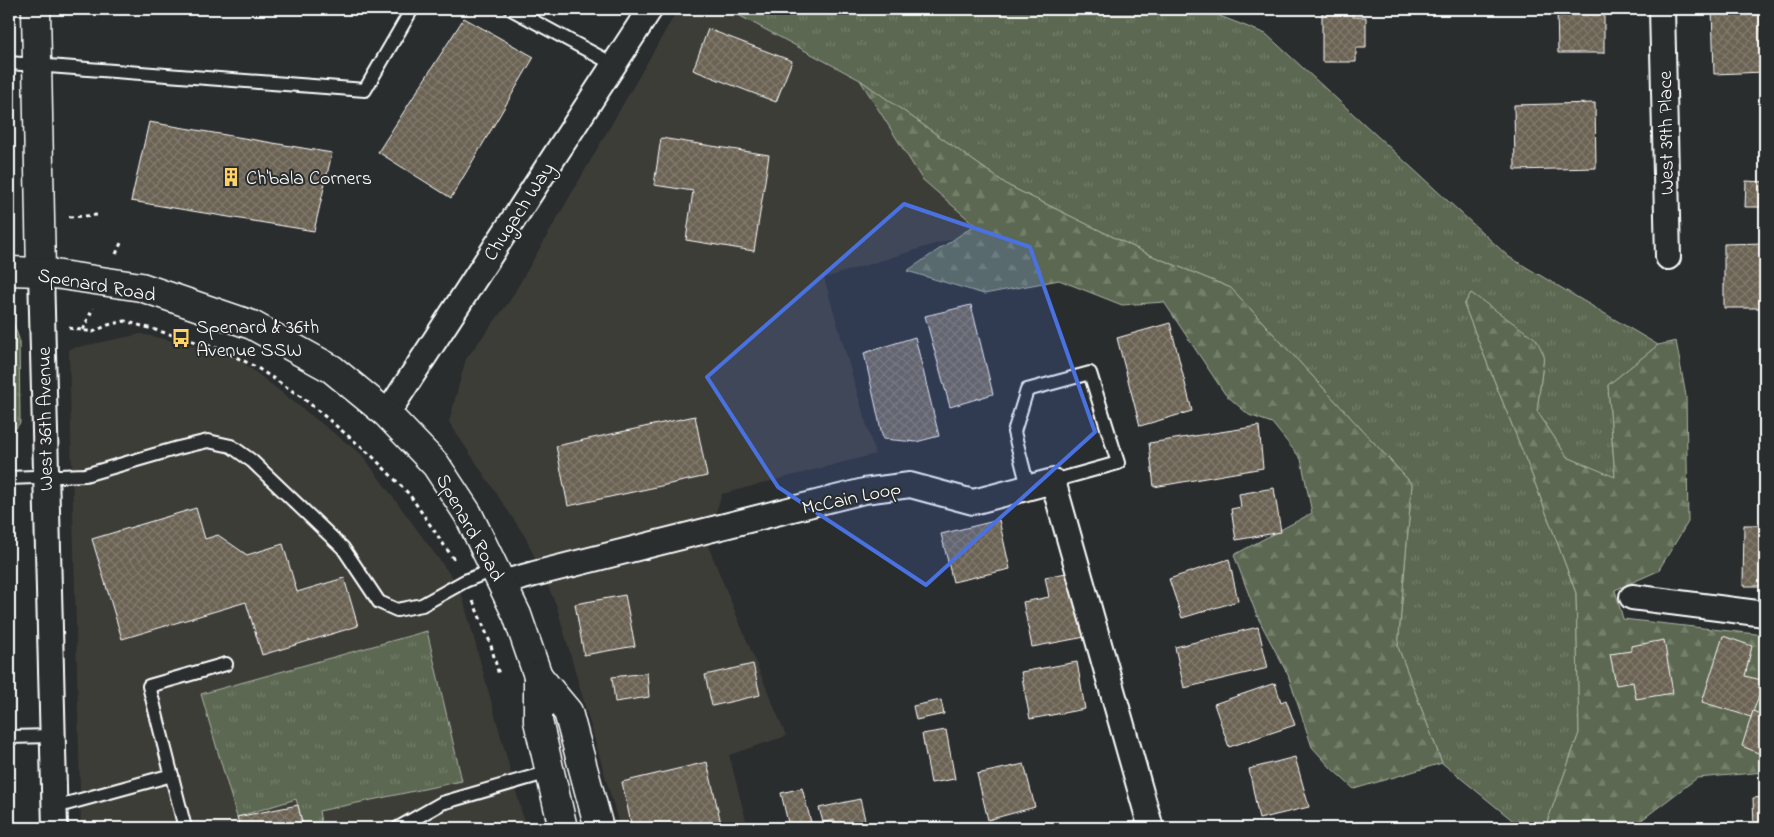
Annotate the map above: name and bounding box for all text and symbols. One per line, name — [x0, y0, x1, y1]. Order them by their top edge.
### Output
street label: West 39th Place — [1652, 71, 1683, 195]
street label: Chugach Way — [477, 157, 564, 268]
place label: Ch'bala Corners — [246, 165, 372, 194]
building icon: Ch'bala Corners — [220, 166, 242, 188]
street label: Spenard Road — [35, 262, 158, 311]
place label: Spenard & 36th Avenue SSW — [196, 314, 319, 366]
bus stop icon: Spenard & 36th Avenue SSW — [170, 327, 192, 349]
street label: West 36th Avenue — [31, 346, 62, 491]
street label: Spenard Road — [427, 469, 510, 587]
street label: McCain Loop — [799, 475, 904, 524]

